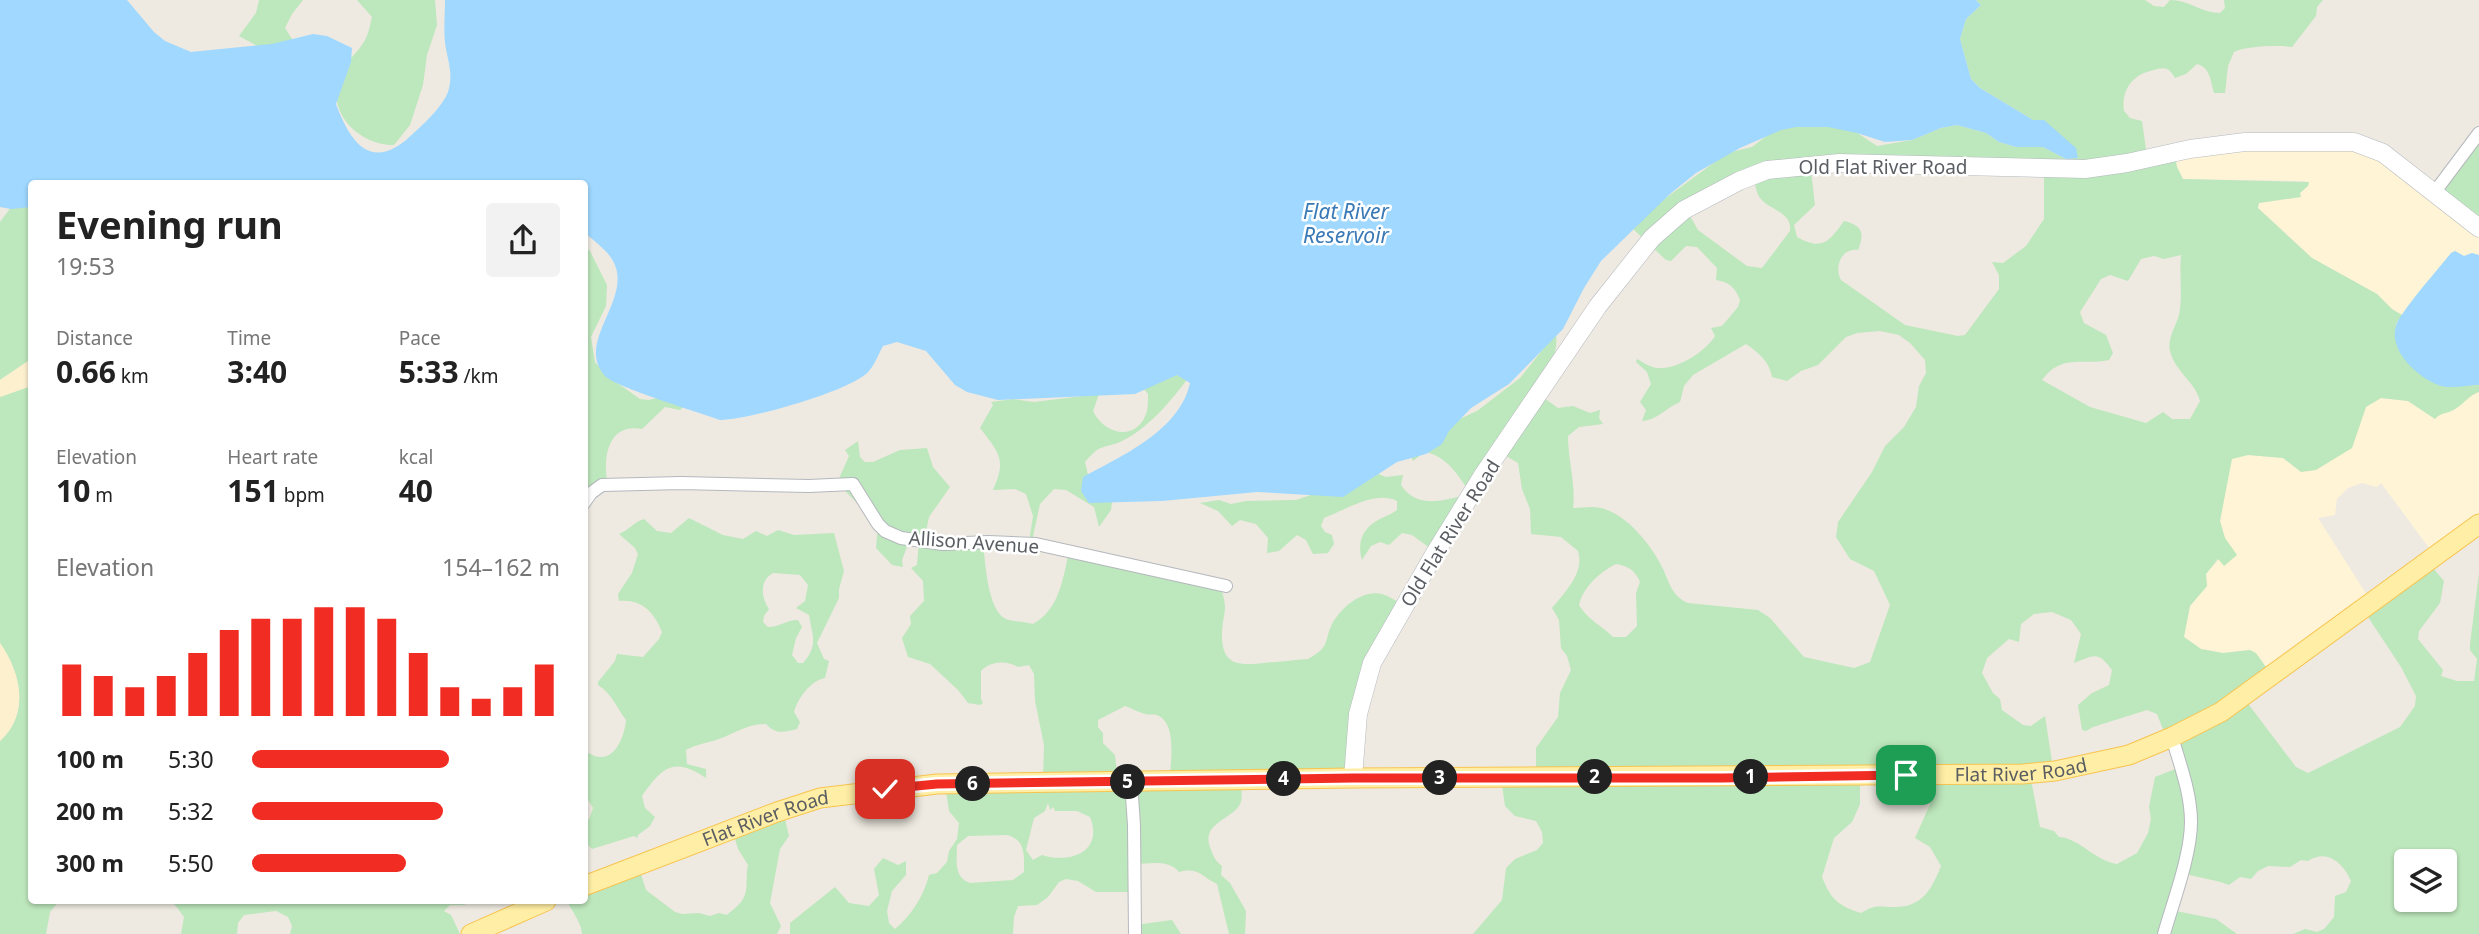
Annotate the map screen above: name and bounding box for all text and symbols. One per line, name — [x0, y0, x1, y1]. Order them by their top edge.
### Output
street label: Old Flat River Road — [1798, 154, 1968, 180]
water label: Flat River Reservoir — [1303, 197, 1391, 249]
text: Evening run — [56, 198, 283, 250]
button: share — [486, 203, 560, 277]
text: 19:53 — [56, 250, 115, 282]
text: Distance — [56, 325, 133, 351]
text: Time — [227, 325, 271, 351]
text: Pace — [399, 325, 441, 351]
text: 0.66 — [56, 351, 116, 392]
text: 3:40 — [227, 351, 287, 392]
text: 5:33 — [399, 351, 459, 392]
text: km — [116, 363, 149, 389]
text: /km — [459, 363, 499, 389]
text: Elevation — [56, 444, 137, 470]
text: Heart rate — [227, 444, 318, 470]
text: kcal — [399, 444, 433, 470]
street label: Old Flat River Road — [1394, 454, 1506, 612]
text: 10 — [56, 470, 90, 511]
text: 151 — [227, 470, 279, 511]
text: 40 — [399, 470, 433, 511]
text: m — [90, 482, 113, 508]
text: bpm — [279, 482, 325, 508]
street label: Allison Avenue — [908, 524, 1040, 560]
text: Elevation — [56, 551, 154, 583]
text: 154–162 m — [442, 551, 560, 583]
text: 100 m — [56, 743, 124, 775]
text: 5:30 — [168, 743, 214, 775]
pin — [1876, 745, 1936, 805]
street label: Flat River Road — [1955, 751, 2089, 787]
icon: arrive — [1887, 756, 1925, 794]
pin — [855, 759, 915, 819]
pin: 3 — [1422, 760, 1458, 796]
pin: 2 — [1578, 760, 1612, 794]
pin: 1 — [1734, 760, 1768, 794]
pin: 4 — [1266, 762, 1302, 796]
text: 2 — [1589, 763, 1600, 789]
text: 1 — [1745, 763, 1756, 789]
pin: 5 — [1110, 764, 1146, 800]
text: 3 — [1434, 764, 1445, 790]
text: 4 — [1278, 765, 1289, 791]
pin: 6 — [956, 766, 990, 802]
text: 5 — [1122, 768, 1133, 794]
icon: check — [866, 770, 904, 808]
text: 6 — [967, 770, 978, 796]
street label: Flat River Road — [698, 784, 830, 852]
text: 200 m — [56, 795, 124, 827]
text: 5:32 — [168, 795, 214, 827]
text: 300 m — [56, 847, 124, 879]
text: 5:50 — [168, 847, 214, 879]
map controls — [2394, 849, 2457, 912]
button: layers — [2394, 849, 2457, 912]

